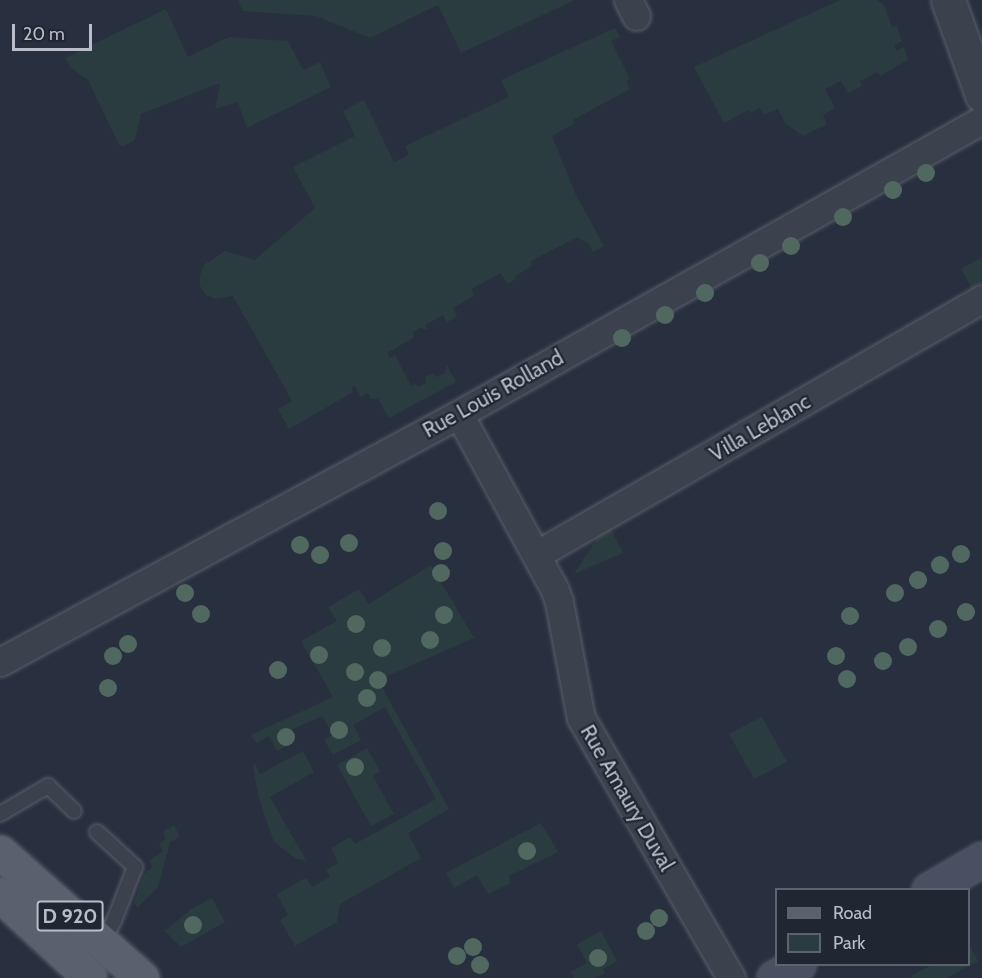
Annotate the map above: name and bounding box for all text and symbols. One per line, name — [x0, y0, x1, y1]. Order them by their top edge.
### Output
scale bar — [15, 12, 94, 50]
text: 20 m — [23, 23, 65, 45]
street label: Rue Louis Rolland — [418, 345, 568, 443]
street label: Villa Leblanc — [705, 389, 815, 467]
street label: Rue Amaury Duval — [575, 720, 679, 876]
legend — [775, 888, 970, 966]
road number: D 920 — [36, 899, 104, 933]
text: Road — [833, 902, 872, 924]
text: Park — [833, 932, 865, 954]

